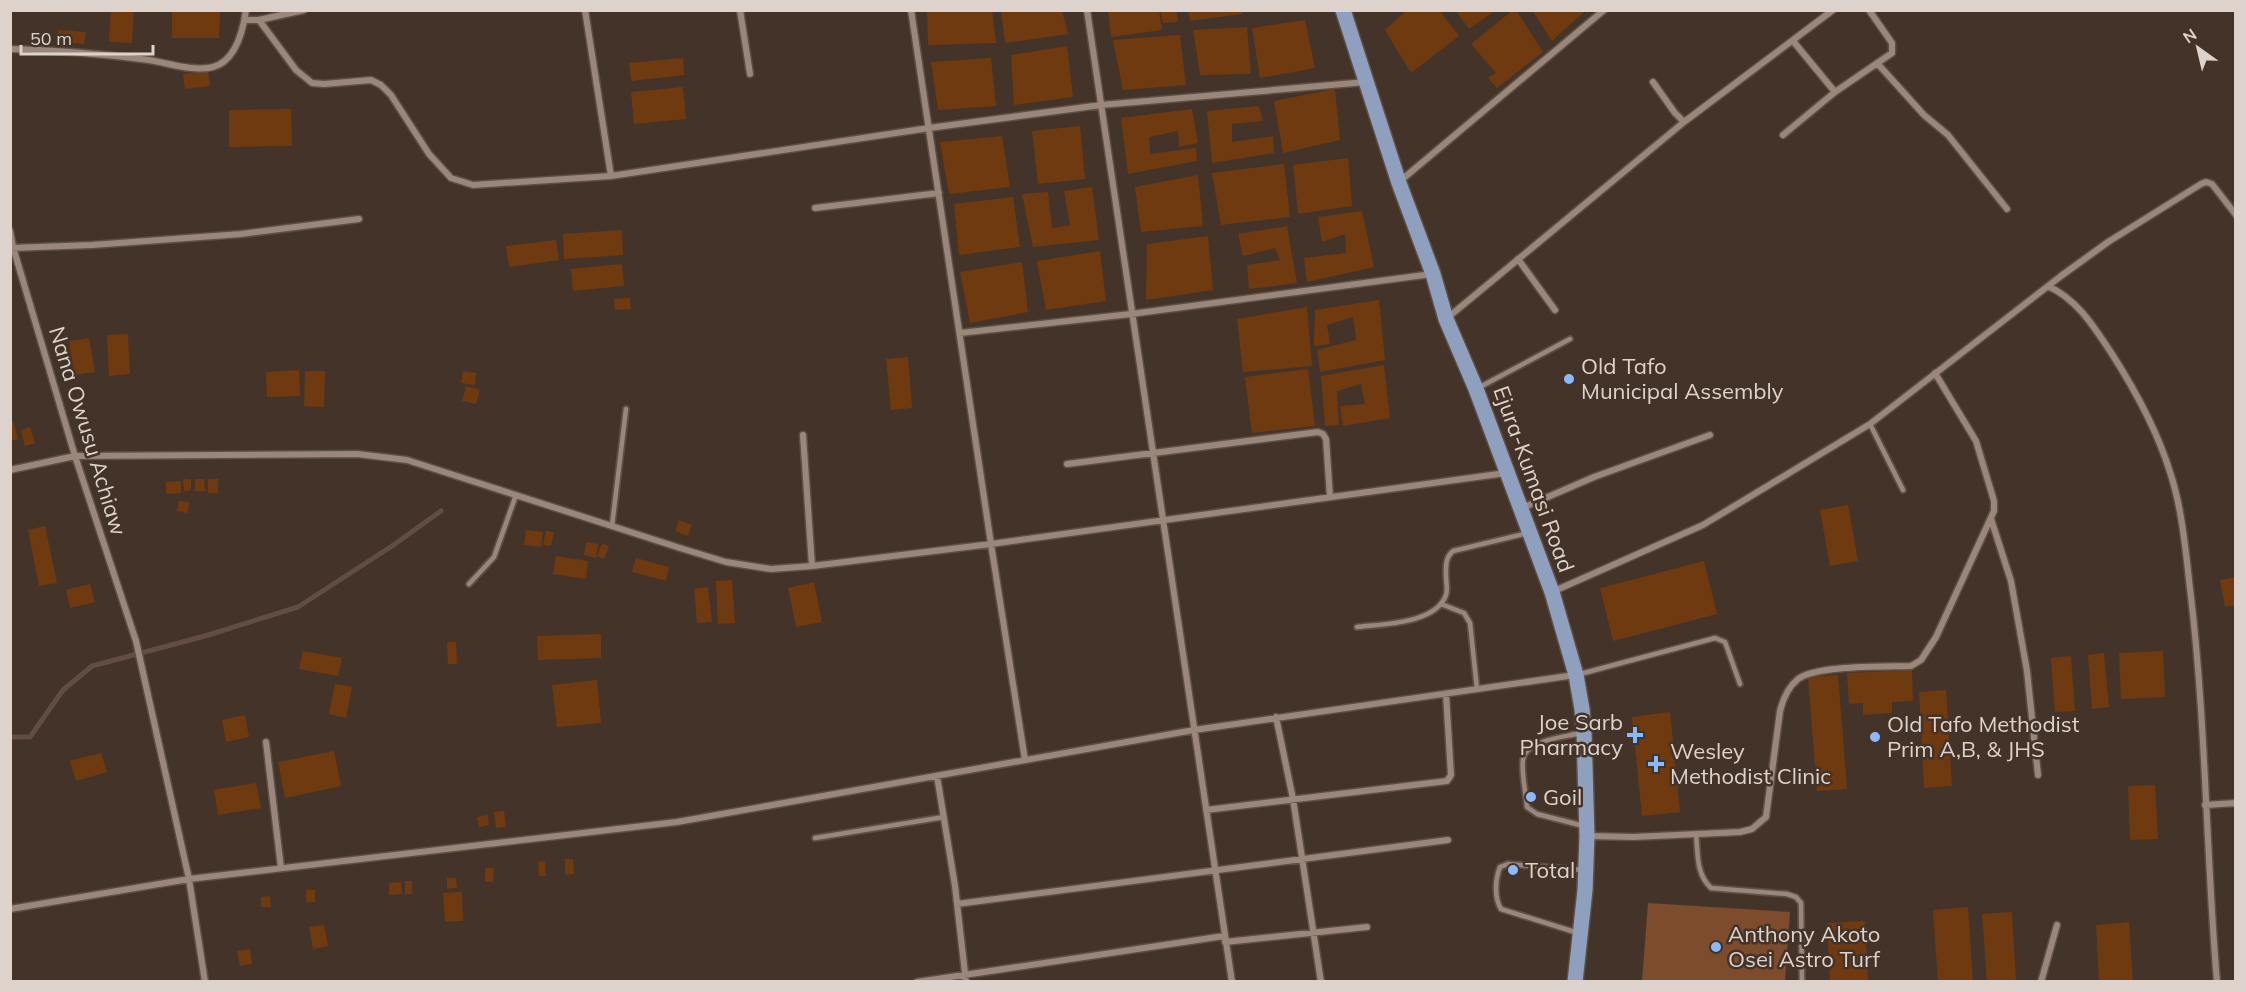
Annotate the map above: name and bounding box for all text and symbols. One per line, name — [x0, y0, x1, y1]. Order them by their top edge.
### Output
scale bar — [21, 18, 153, 56]
north arrow — [2168, 18, 2228, 78]
text: N — [2179, 24, 2200, 47]
text: 50 m — [30, 27, 72, 50]
street label: Nana Owusu Achiaw — [43, 323, 133, 539]
place label: Old Tafo Municipal Assembly — [1581, 352, 1784, 405]
marker: Old Tafo Municipal Assembly — [1562, 372, 1576, 386]
street label: Ejura-Kumasi Road — [1487, 382, 1581, 576]
place label: Joe Sarb Pharmacy — [1519, 708, 1623, 761]
place label: Old Tafo Methodist Prim A,B, & JHS — [1887, 710, 2080, 763]
marker: Joe Sarb Pharmacy — [1628, 728, 1642, 742]
marker: Old Tafo Methodist Prim A,B, & JHS — [1868, 730, 1882, 744]
place label: Wesley Methodist Clinic — [1670, 737, 1831, 790]
marker: Wesley Methodist Clinic — [1647, 755, 1665, 773]
place label: Goil — [1543, 783, 1582, 811]
marker: Goil — [1524, 790, 1538, 804]
place label: Total — [1525, 856, 1575, 884]
marker: Total — [1506, 863, 1520, 877]
place label: Anthony Akoto Osei Astro Turf — [1728, 920, 1880, 973]
marker: Anthony Akoto Osei Astro Turf — [1709, 940, 1723, 954]

